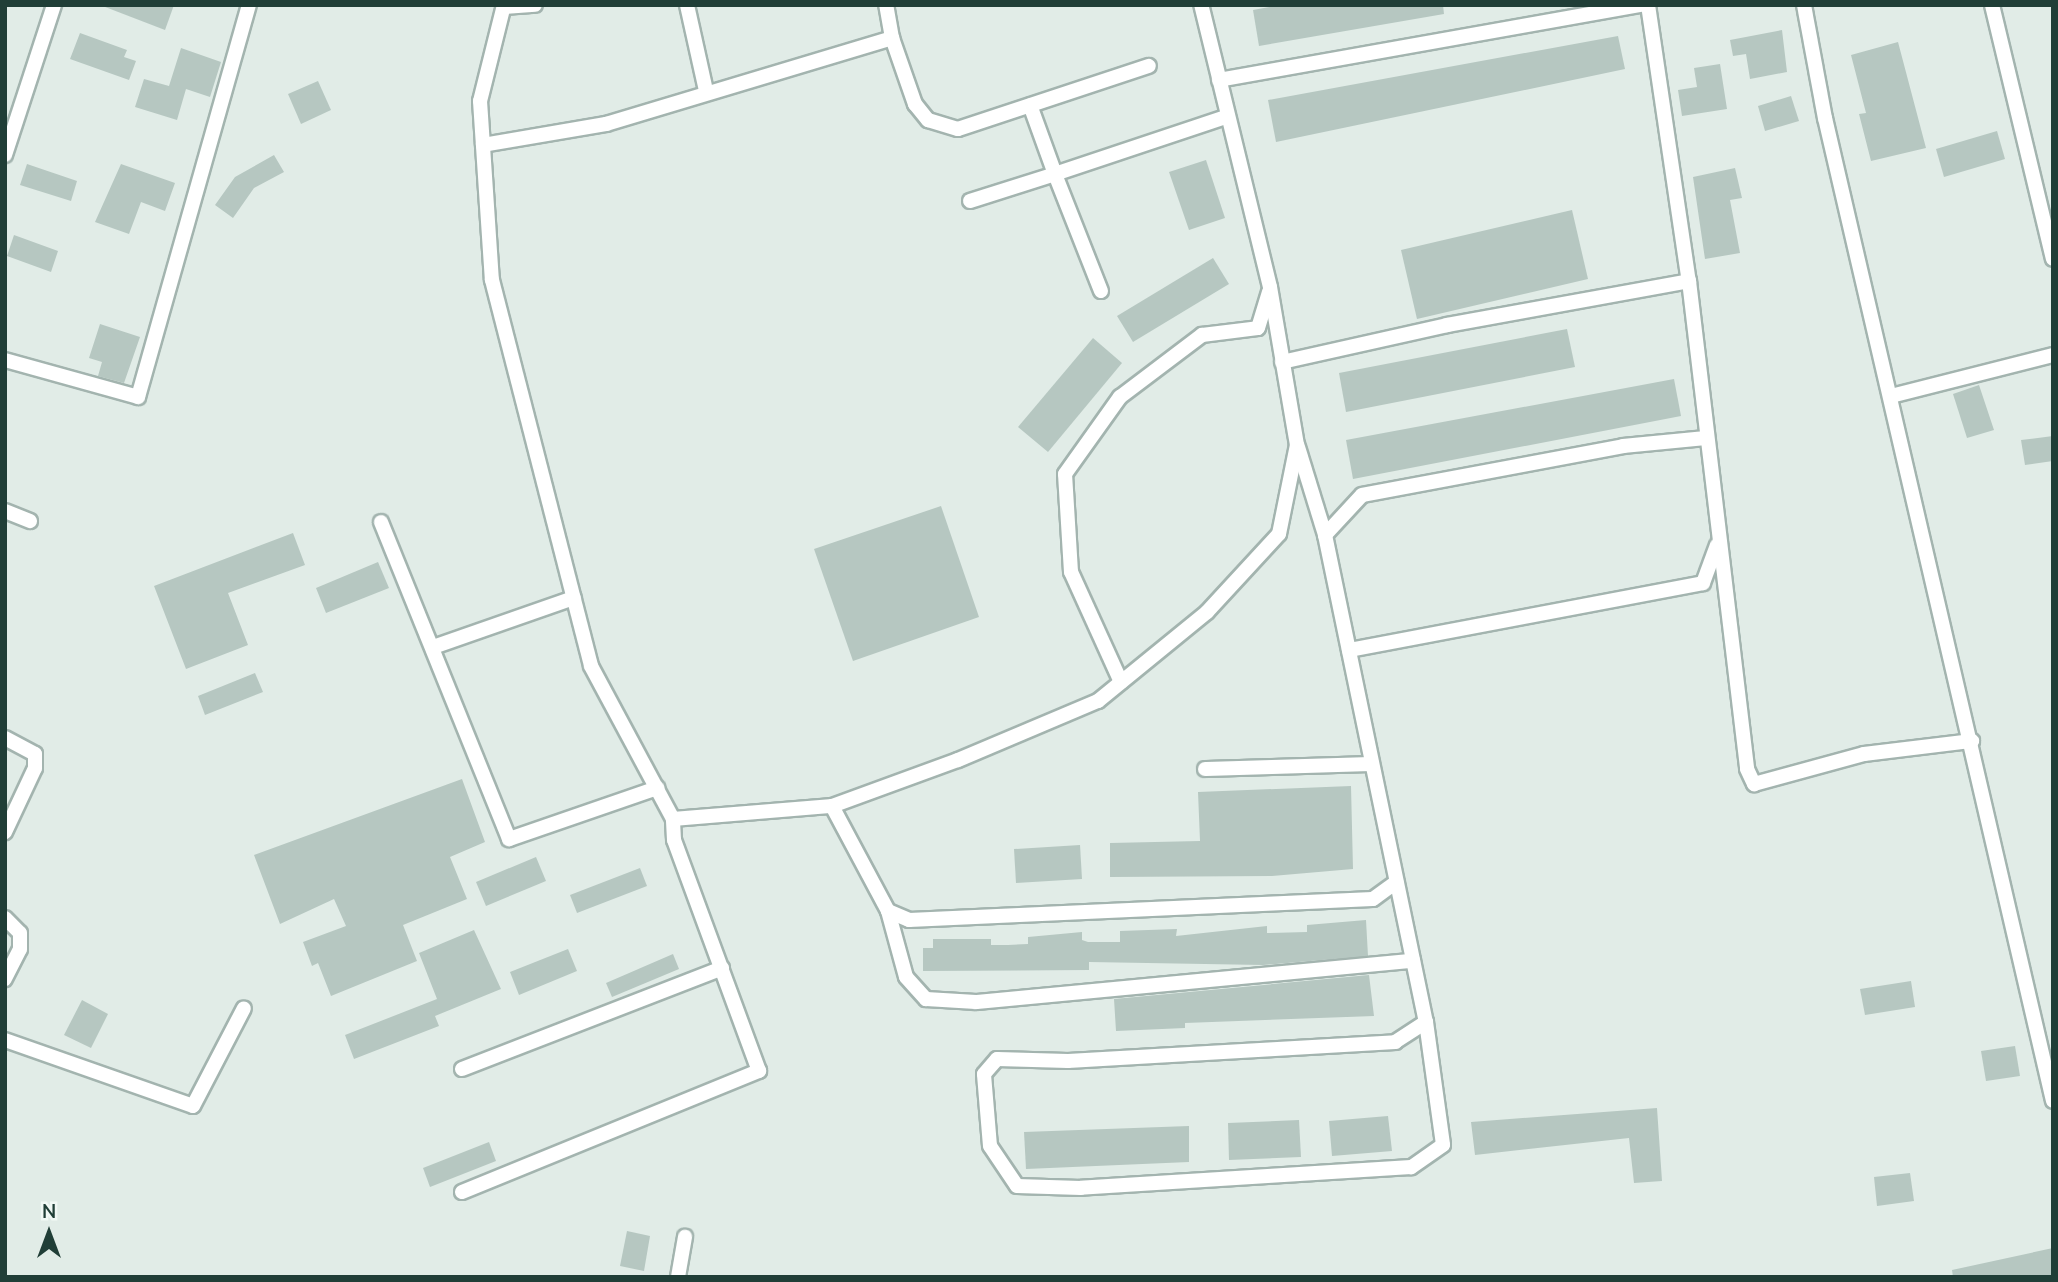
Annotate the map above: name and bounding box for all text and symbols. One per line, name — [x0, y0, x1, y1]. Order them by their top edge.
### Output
north arrow — [14, 1198, 84, 1268]
text: N — [42, 1199, 56, 1225]

